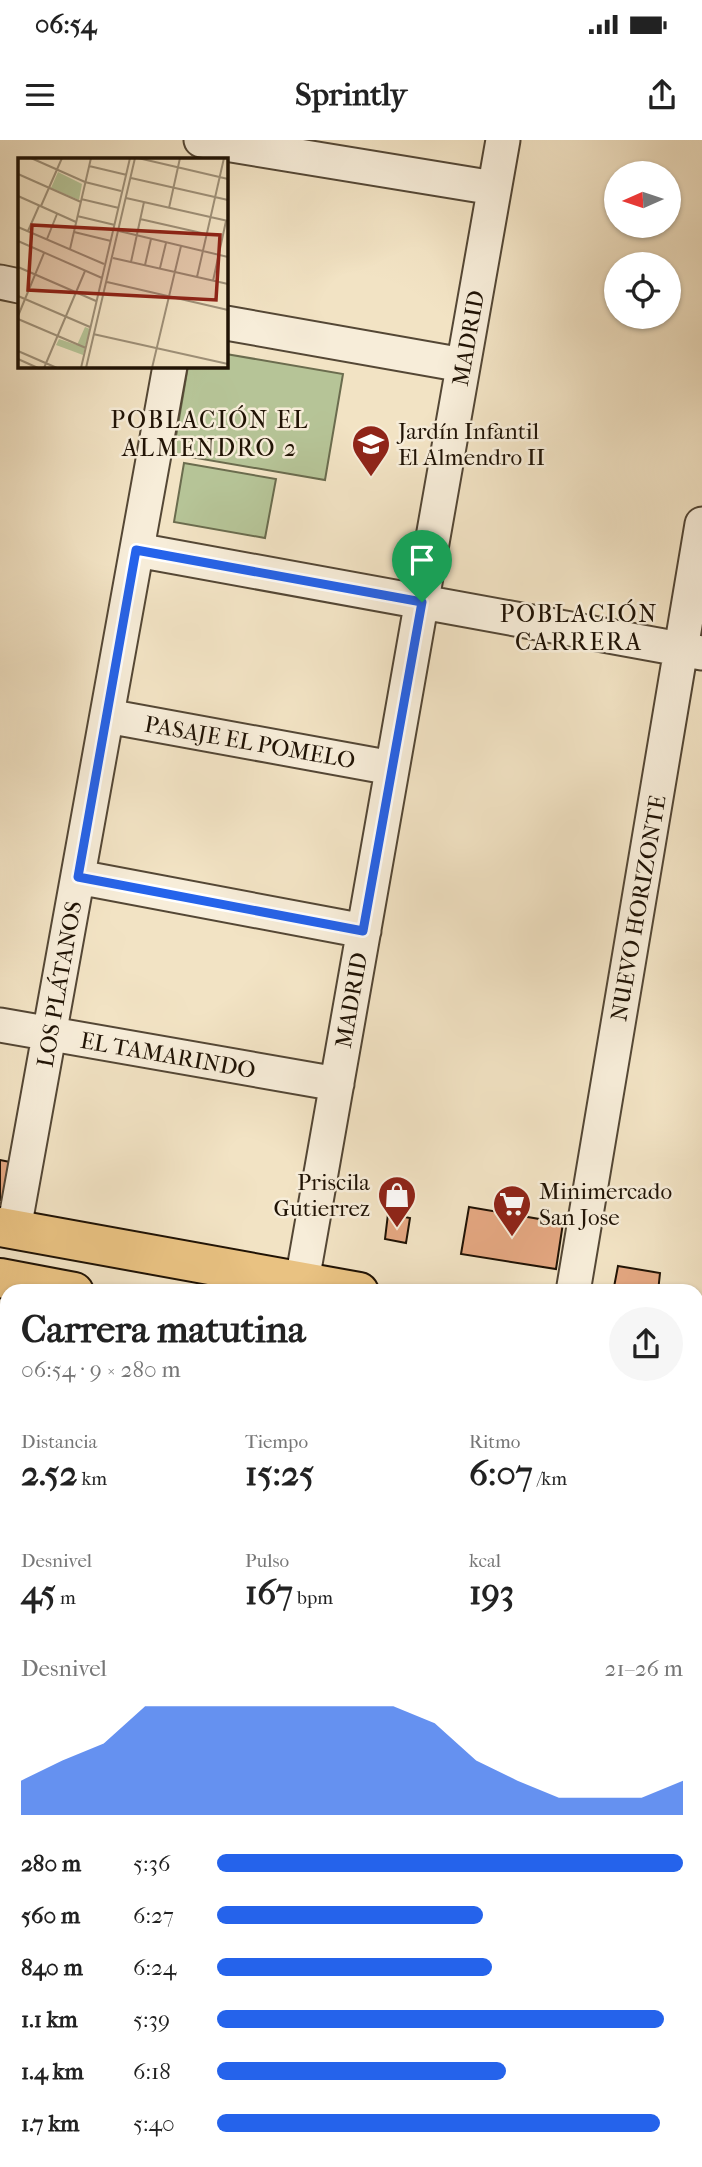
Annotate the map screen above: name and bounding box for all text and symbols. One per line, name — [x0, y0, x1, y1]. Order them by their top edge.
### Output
text: 06:54 — [35, 9, 96, 40]
icon: menu — [21, 76, 59, 114]
text: Sprintly — [295, 76, 407, 113]
icon: share — [643, 76, 681, 114]
inset map — [18, 158, 228, 368]
north arrow — [604, 161, 681, 238]
map controls — [604, 161, 681, 329]
button: locate — [604, 252, 681, 329]
street label: MADRID — [447, 288, 490, 388]
district label: POBLACIÓN EL ALMENDRO 2 — [111, 405, 309, 462]
place label: Jardín Infantil El Almendro II — [396, 418, 545, 471]
school or university icon: Jardín Infantil El Almendro II — [350, 423, 392, 478]
pin — [392, 530, 452, 602]
icon: arrive — [403, 541, 441, 579]
district label: POBLACIÓN CARRERA — [500, 599, 658, 656]
street label: PASAJE EL POMELO — [142, 711, 357, 774]
street label: NUEVO HORIZONTE — [605, 793, 672, 1023]
street label: LOS PLÁTANOS — [32, 899, 87, 1069]
street label: MADRID — [330, 950, 373, 1050]
street label: EL TAMARINDO — [78, 1027, 258, 1084]
place label: Priscila Gutierrez — [274, 1169, 370, 1222]
shop icon: Priscila Gutierrez — [376, 1174, 418, 1229]
place label: Minimercado San Jose — [539, 1178, 672, 1231]
supermarket icon: Minimercado San Jose — [491, 1183, 533, 1238]
text: Carrera matutina — [21, 1307, 305, 1352]
button: share — [609, 1307, 683, 1381]
text: 06:54 · 9 × 280 m — [21, 1356, 181, 1383]
text: Distancia — [21, 1431, 97, 1453]
text: Tiempo — [245, 1431, 308, 1453]
text: Ritmo — [469, 1431, 520, 1453]
text: 2.52 — [21, 1453, 77, 1494]
text: 15:25 — [245, 1453, 314, 1494]
text: 6:07 — [469, 1453, 533, 1494]
text: km — [77, 1468, 107, 1490]
text: /km — [533, 1468, 567, 1490]
text: Desnivel — [21, 1550, 92, 1572]
text: Pulso — [245, 1550, 289, 1572]
text: kcal — [469, 1550, 501, 1572]
text: 45 — [21, 1572, 56, 1613]
text: 167 — [245, 1572, 293, 1613]
text: 193 — [469, 1572, 514, 1613]
text: m — [56, 1587, 76, 1609]
text: bpm — [293, 1587, 333, 1609]
text: Desnivel — [21, 1655, 107, 1682]
text: 21–26 m — [605, 1655, 683, 1682]
text: 280 m — [21, 1850, 81, 1877]
text: 5:36 — [133, 1850, 170, 1877]
text: 560 m — [21, 1902, 80, 1929]
text: 6:27 — [133, 1902, 174, 1929]
text: 840 m — [21, 1954, 83, 1981]
text: 6:24 — [133, 1954, 176, 1981]
text: 1.1 km — [21, 2006, 78, 2033]
text: 5:39 — [133, 2006, 170, 2033]
text: 1.4 km — [21, 2058, 84, 2085]
text: 6:18 — [133, 2058, 171, 2085]
text: 1.7 km — [21, 2110, 79, 2137]
text: 5:40 — [133, 2110, 175, 2137]

